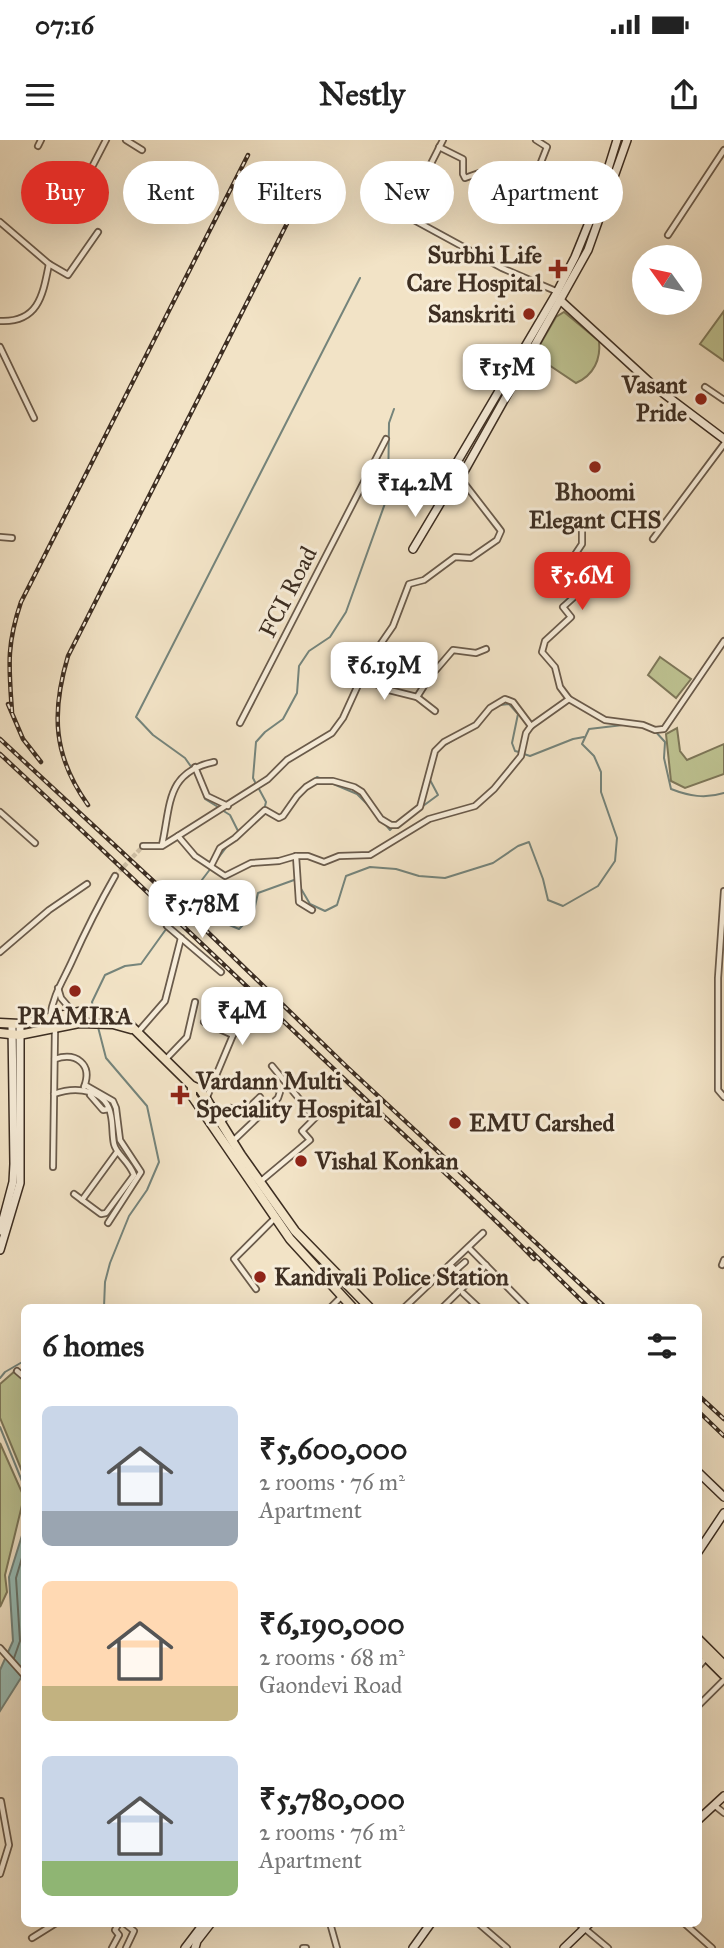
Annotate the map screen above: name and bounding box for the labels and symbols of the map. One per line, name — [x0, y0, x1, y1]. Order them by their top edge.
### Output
place label: Surbhi Life Care Hospital — [406, 240, 543, 298]
north arrow — [632, 245, 702, 315]
marker: Surbhi Life Care Hospital — [548, 259, 568, 279]
place label: Sanskriti — [428, 299, 515, 329]
marker: Sanskriti — [521, 306, 537, 322]
pin: ₹15M — [466, 344, 548, 404]
place label: Vasant Pride — [621, 370, 687, 428]
marker: Vasant Pride — [693, 391, 709, 407]
marker: Bhoomi Elegant CHS — [587, 459, 603, 475]
pin: ₹14.2M — [358, 460, 472, 519]
place label: Bhoomi Elegant CHS — [529, 477, 661, 535]
street label: FCI Road — [252, 541, 324, 643]
pin: ₹5.6M — [533, 552, 631, 612]
pin: ₹6.19M — [327, 643, 441, 702]
pin: ₹5.78M — [145, 880, 259, 940]
marker: PRAMIRA — [67, 983, 83, 999]
pin: ₹4M — [208, 988, 276, 1047]
place label: PRAMIRA — [18, 1001, 133, 1031]
place label: Vardann Multi Speciality Hospital — [195, 1066, 382, 1124]
marker: Vardann Multi Speciality Hospital — [170, 1085, 190, 1105]
place label: EMU Carshed — [469, 1108, 616, 1138]
marker: EMU Carshed — [447, 1115, 463, 1131]
place label: Vishal Konkan — [314, 1146, 458, 1176]
marker: Vishal Konkan — [293, 1153, 309, 1169]
place label: Kandivali Police Station — [274, 1262, 509, 1292]
marker: Kandivali Police Station — [252, 1269, 268, 1285]

